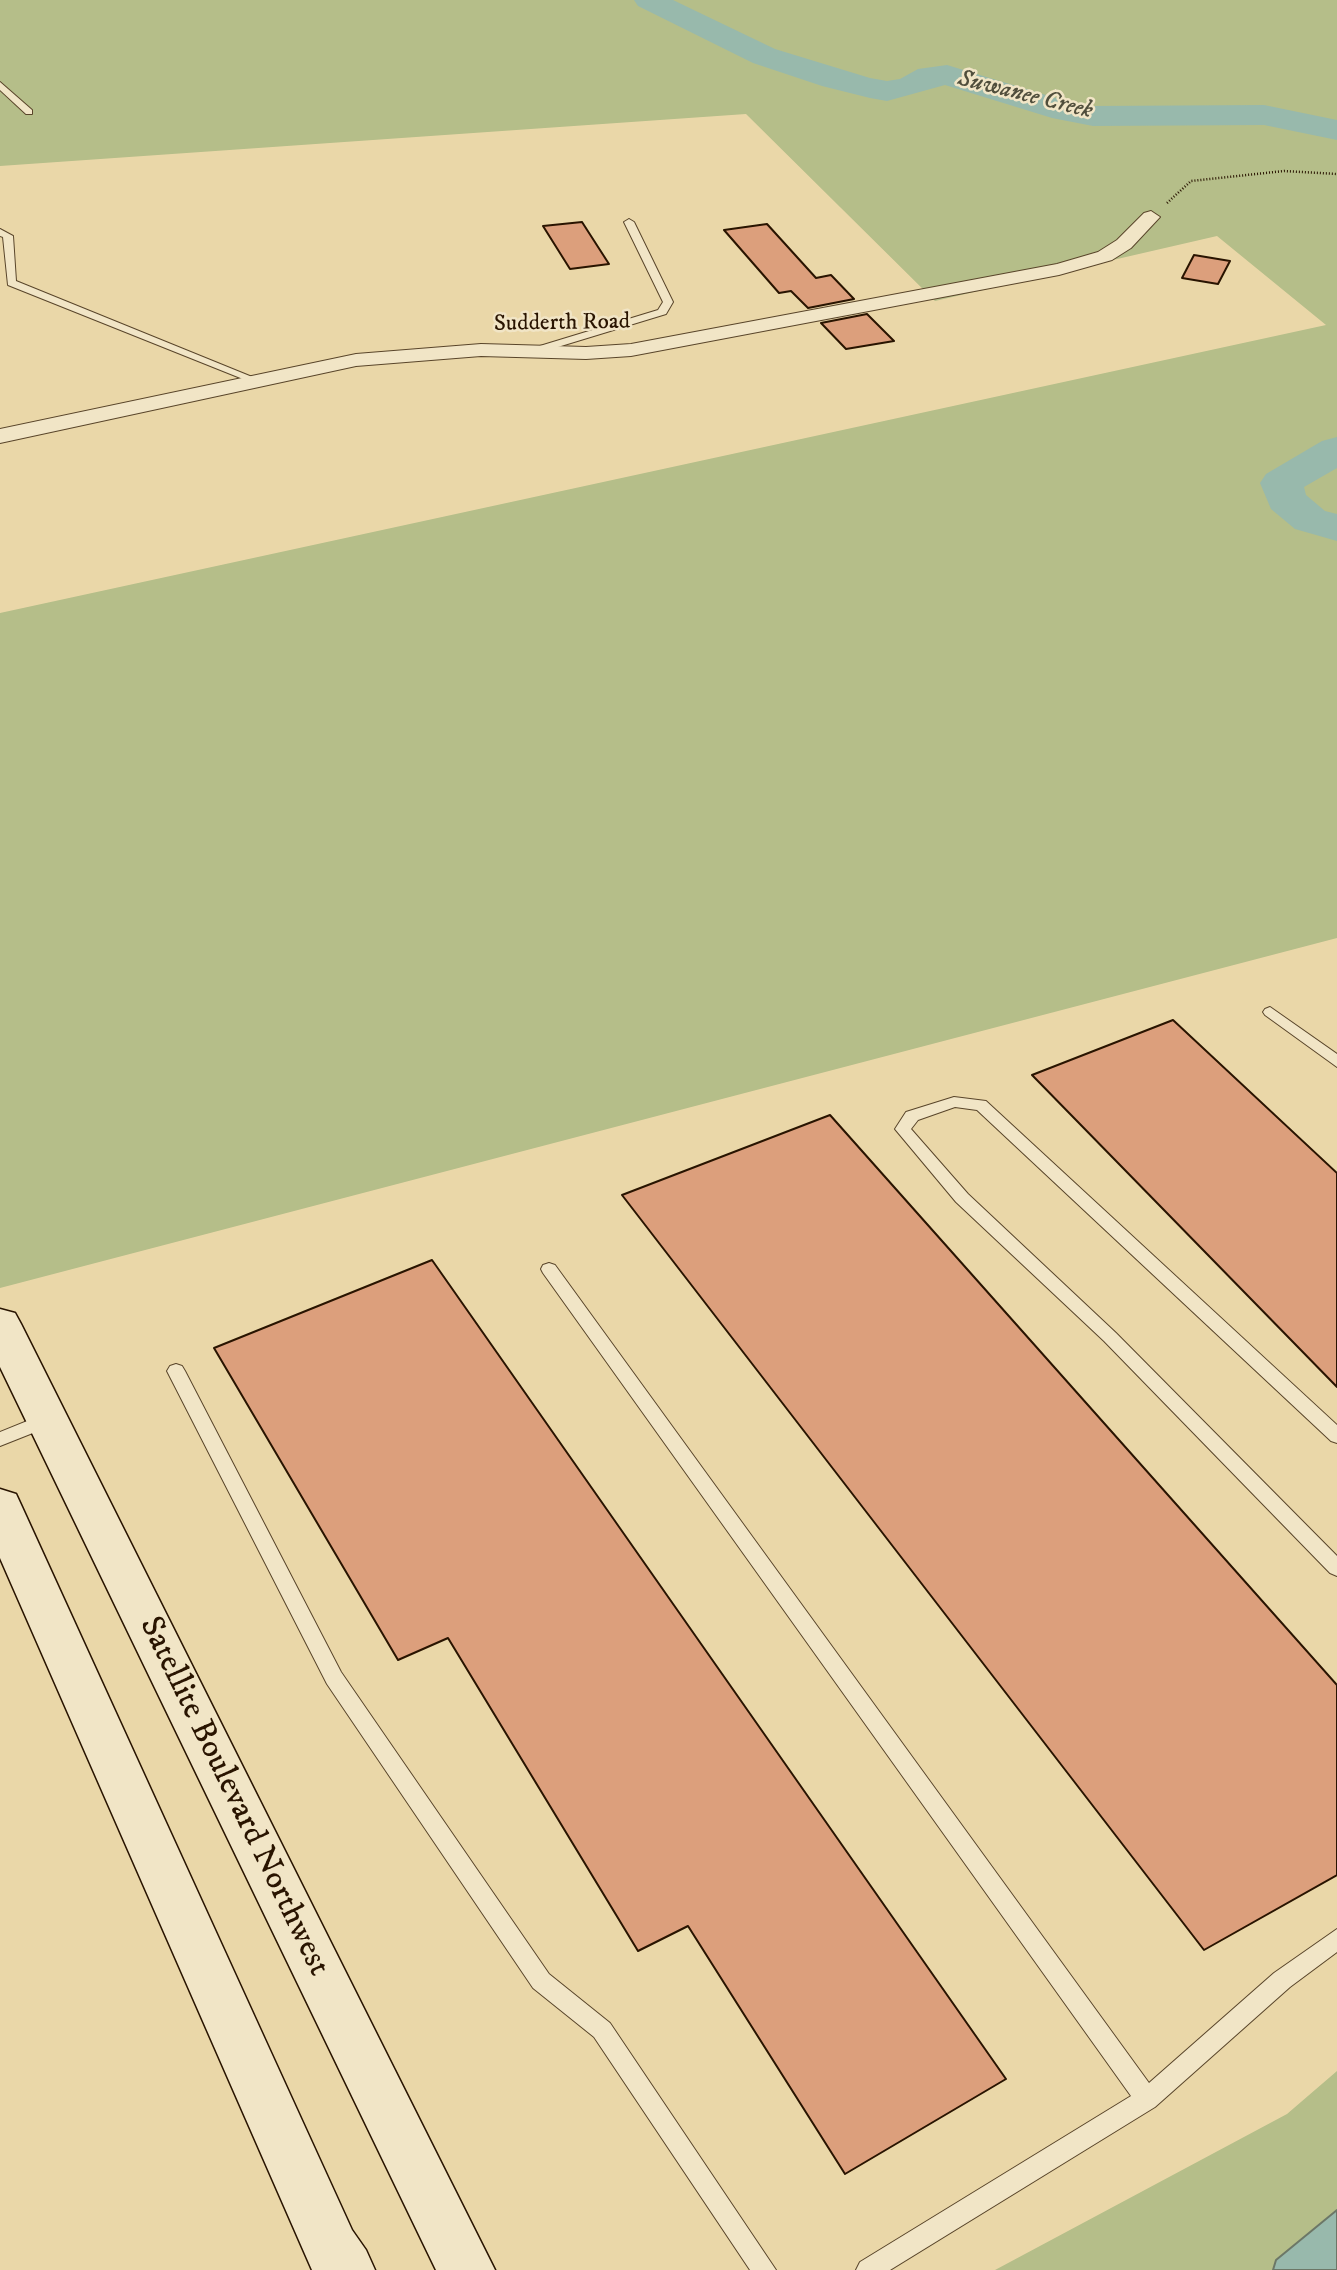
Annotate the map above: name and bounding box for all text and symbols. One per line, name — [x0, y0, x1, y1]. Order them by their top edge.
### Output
water label: Suwanee Creek — [954, 65, 1096, 127]
street label: Sudderth Road — [494, 309, 630, 339]
street label: Satellite Boulevard Northwest — [129, 1611, 337, 1983]

